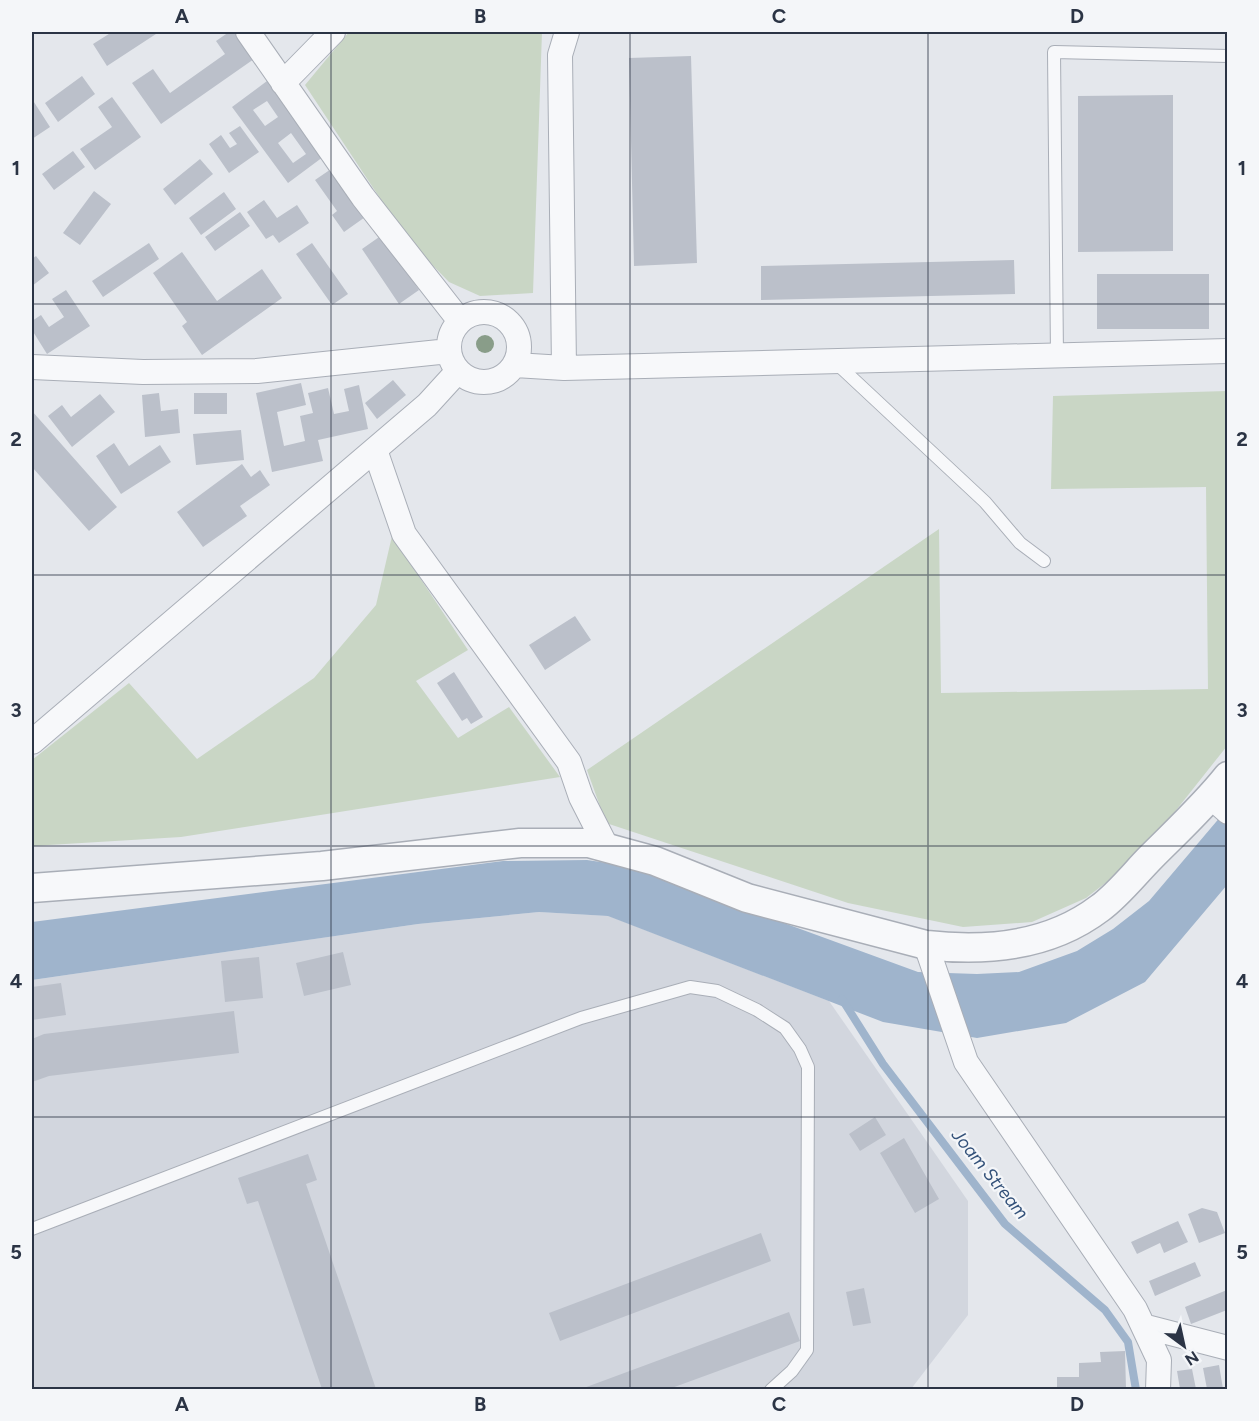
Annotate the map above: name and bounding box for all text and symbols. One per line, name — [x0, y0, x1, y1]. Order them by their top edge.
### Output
text: A — [175, 4, 190, 28]
text: B — [474, 4, 486, 28]
text: C — [772, 4, 786, 28]
text: D — [1070, 4, 1084, 28]
text: 1 — [12, 156, 20, 180]
text: 1 — [1238, 156, 1246, 180]
text: 2 — [10, 427, 22, 451]
text: 2 — [1236, 427, 1248, 451]
text: 3 — [10, 698, 22, 722]
text: 3 — [1236, 698, 1248, 722]
text: 4 — [10, 969, 23, 993]
text: 4 — [1236, 969, 1249, 993]
water label: Joam Stream — [946, 1124, 1033, 1224]
text: 5 — [10, 1240, 22, 1264]
text: 5 — [1236, 1240, 1248, 1264]
north arrow — [1154, 1316, 1214, 1376]
text: N — [1182, 1347, 1202, 1369]
text: A — [175, 1392, 190, 1416]
text: B — [474, 1392, 486, 1416]
text: C — [772, 1392, 786, 1416]
text: D — [1070, 1392, 1084, 1416]

